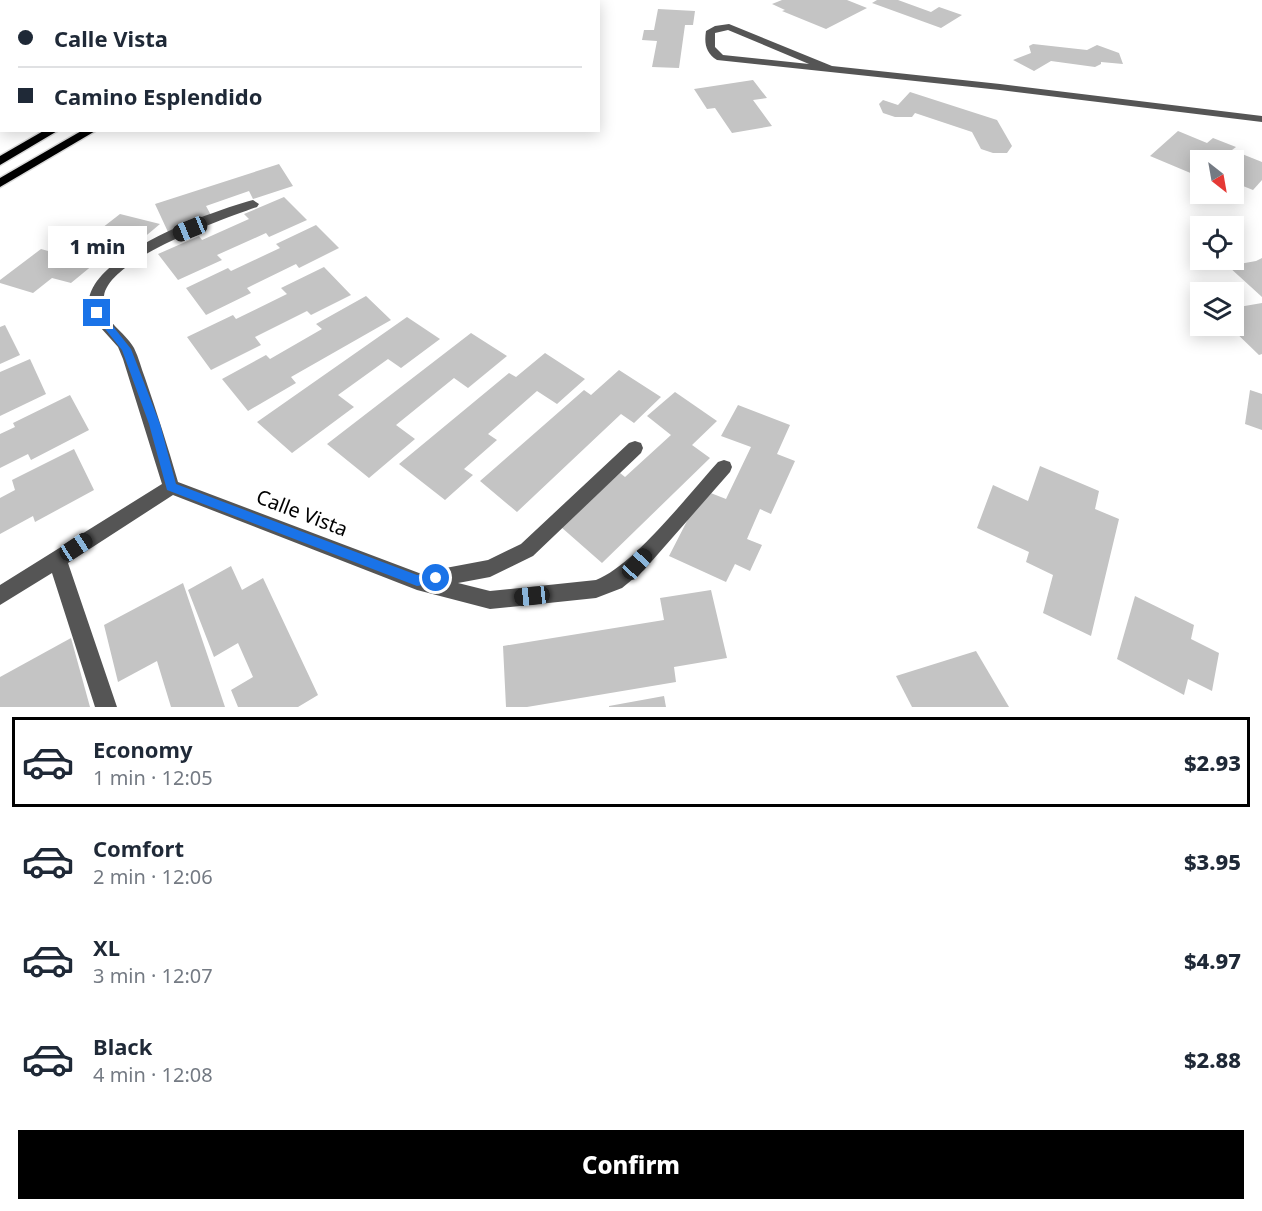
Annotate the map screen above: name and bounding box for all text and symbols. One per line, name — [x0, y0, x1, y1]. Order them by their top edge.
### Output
text: Calle Vista — [54, 23, 168, 53]
text: Camino Esplendido — [54, 81, 263, 111]
north arrow — [1190, 150, 1244, 204]
map controls — [1190, 150, 1244, 336]
car — [170, 214, 210, 244]
button: locate — [1190, 216, 1244, 270]
callout: 1 min — [48, 226, 146, 268]
text: 1 min — [70, 233, 125, 260]
button: layers — [1190, 282, 1244, 336]
route end — [83, 299, 110, 326]
street label: Calle Vista — [253, 483, 352, 542]
car — [56, 530, 96, 564]
car — [618, 545, 656, 583]
route start — [422, 564, 449, 591]
car — [513, 585, 551, 607]
text: Economy — [93, 734, 192, 764]
icon: car — [21, 735, 75, 789]
text: $2.93 — [1184, 747, 1241, 777]
text: 1 min · 12:05 — [93, 764, 213, 791]
text: Comfort — [93, 833, 184, 863]
icon: car — [21, 834, 75, 888]
text: $3.95 — [1184, 846, 1241, 876]
text: 2 min · 12:06 — [93, 863, 213, 890]
text: XL — [93, 932, 120, 962]
icon: car — [21, 933, 75, 987]
text: $4.97 — [1184, 945, 1241, 975]
text: 3 min · 12:07 — [93, 962, 213, 989]
text: Black — [93, 1031, 152, 1061]
icon: car — [21, 1032, 75, 1086]
text: $2.88 — [1184, 1044, 1241, 1074]
text: 4 min · 12:08 — [93, 1061, 213, 1088]
button: Confirm — [18, 1130, 1244, 1199]

